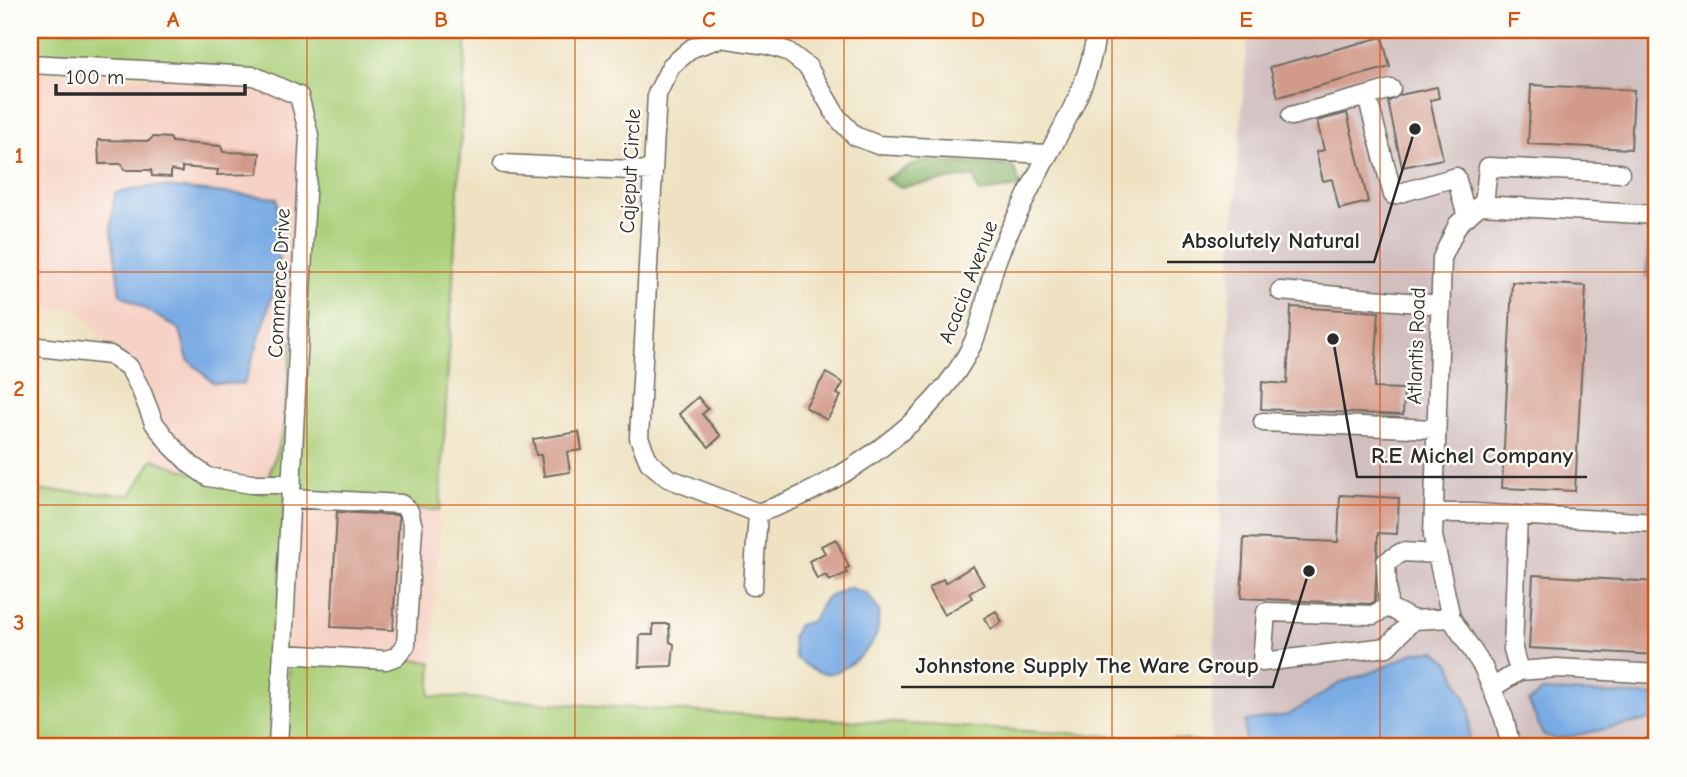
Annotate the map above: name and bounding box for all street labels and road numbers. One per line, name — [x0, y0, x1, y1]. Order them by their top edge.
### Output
street label: Cajeput Circle — [615, 108, 645, 234]
street label: Commerce Drive — [263, 208, 295, 358]
street label: Acacia Avenue — [934, 217, 1002, 347]
street label: Atlantis Road — [1402, 287, 1430, 405]

